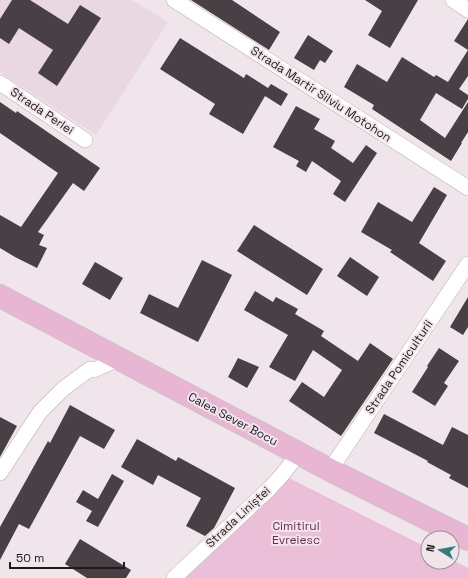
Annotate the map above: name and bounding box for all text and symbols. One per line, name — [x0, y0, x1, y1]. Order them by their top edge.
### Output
street label: Strada Martir Silviu Motohon — [247, 42, 395, 146]
street label: Strada Perlei — [7, 84, 77, 138]
street label: Strada Pomiculturii — [362, 317, 436, 417]
street label: Calea Sever Bocu — [185, 389, 281, 449]
street label: Strada Liniștei — [202, 483, 274, 551]
park label: Cimitirul Evreiesc — [272, 518, 320, 548]
north arrow — [420, 530, 460, 570]
text: N — [423, 543, 438, 553]
scale bar — [10, 544, 124, 570]
text: 50 m — [16, 550, 44, 566]

